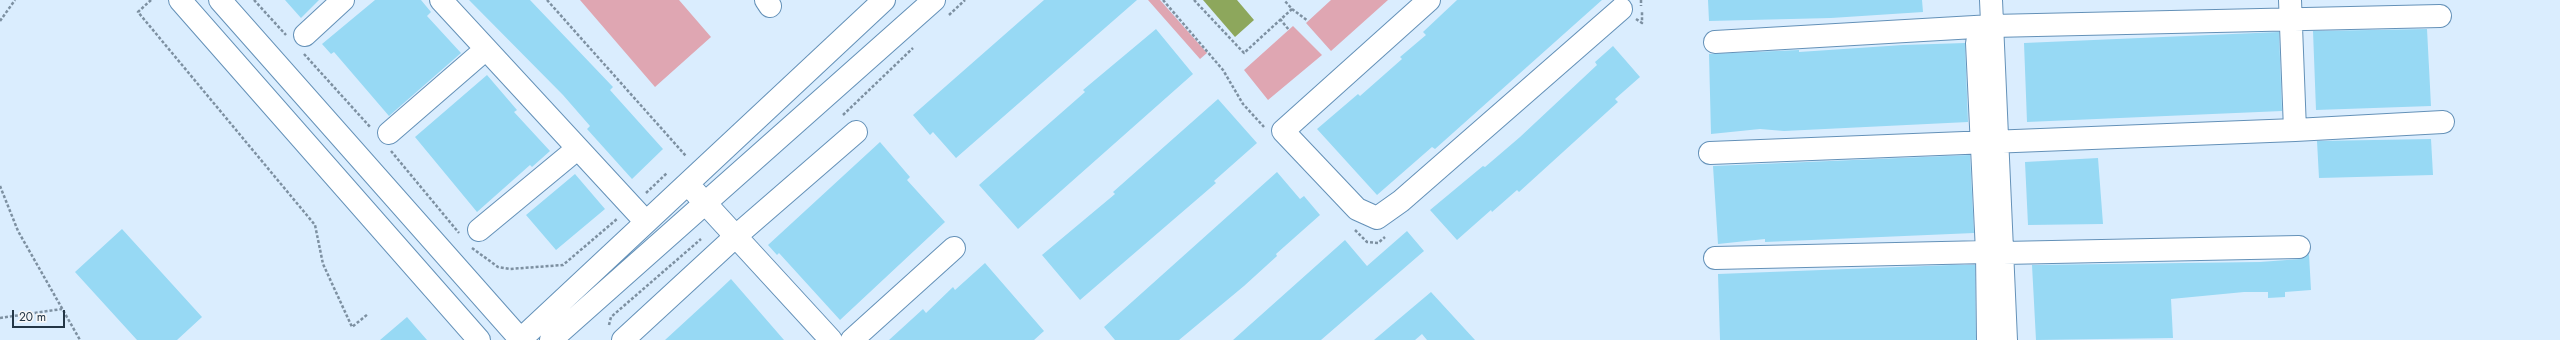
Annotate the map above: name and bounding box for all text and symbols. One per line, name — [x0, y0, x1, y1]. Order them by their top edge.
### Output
scale bar — [14, 302, 67, 328]
text: 20 m — [19, 308, 46, 326]

